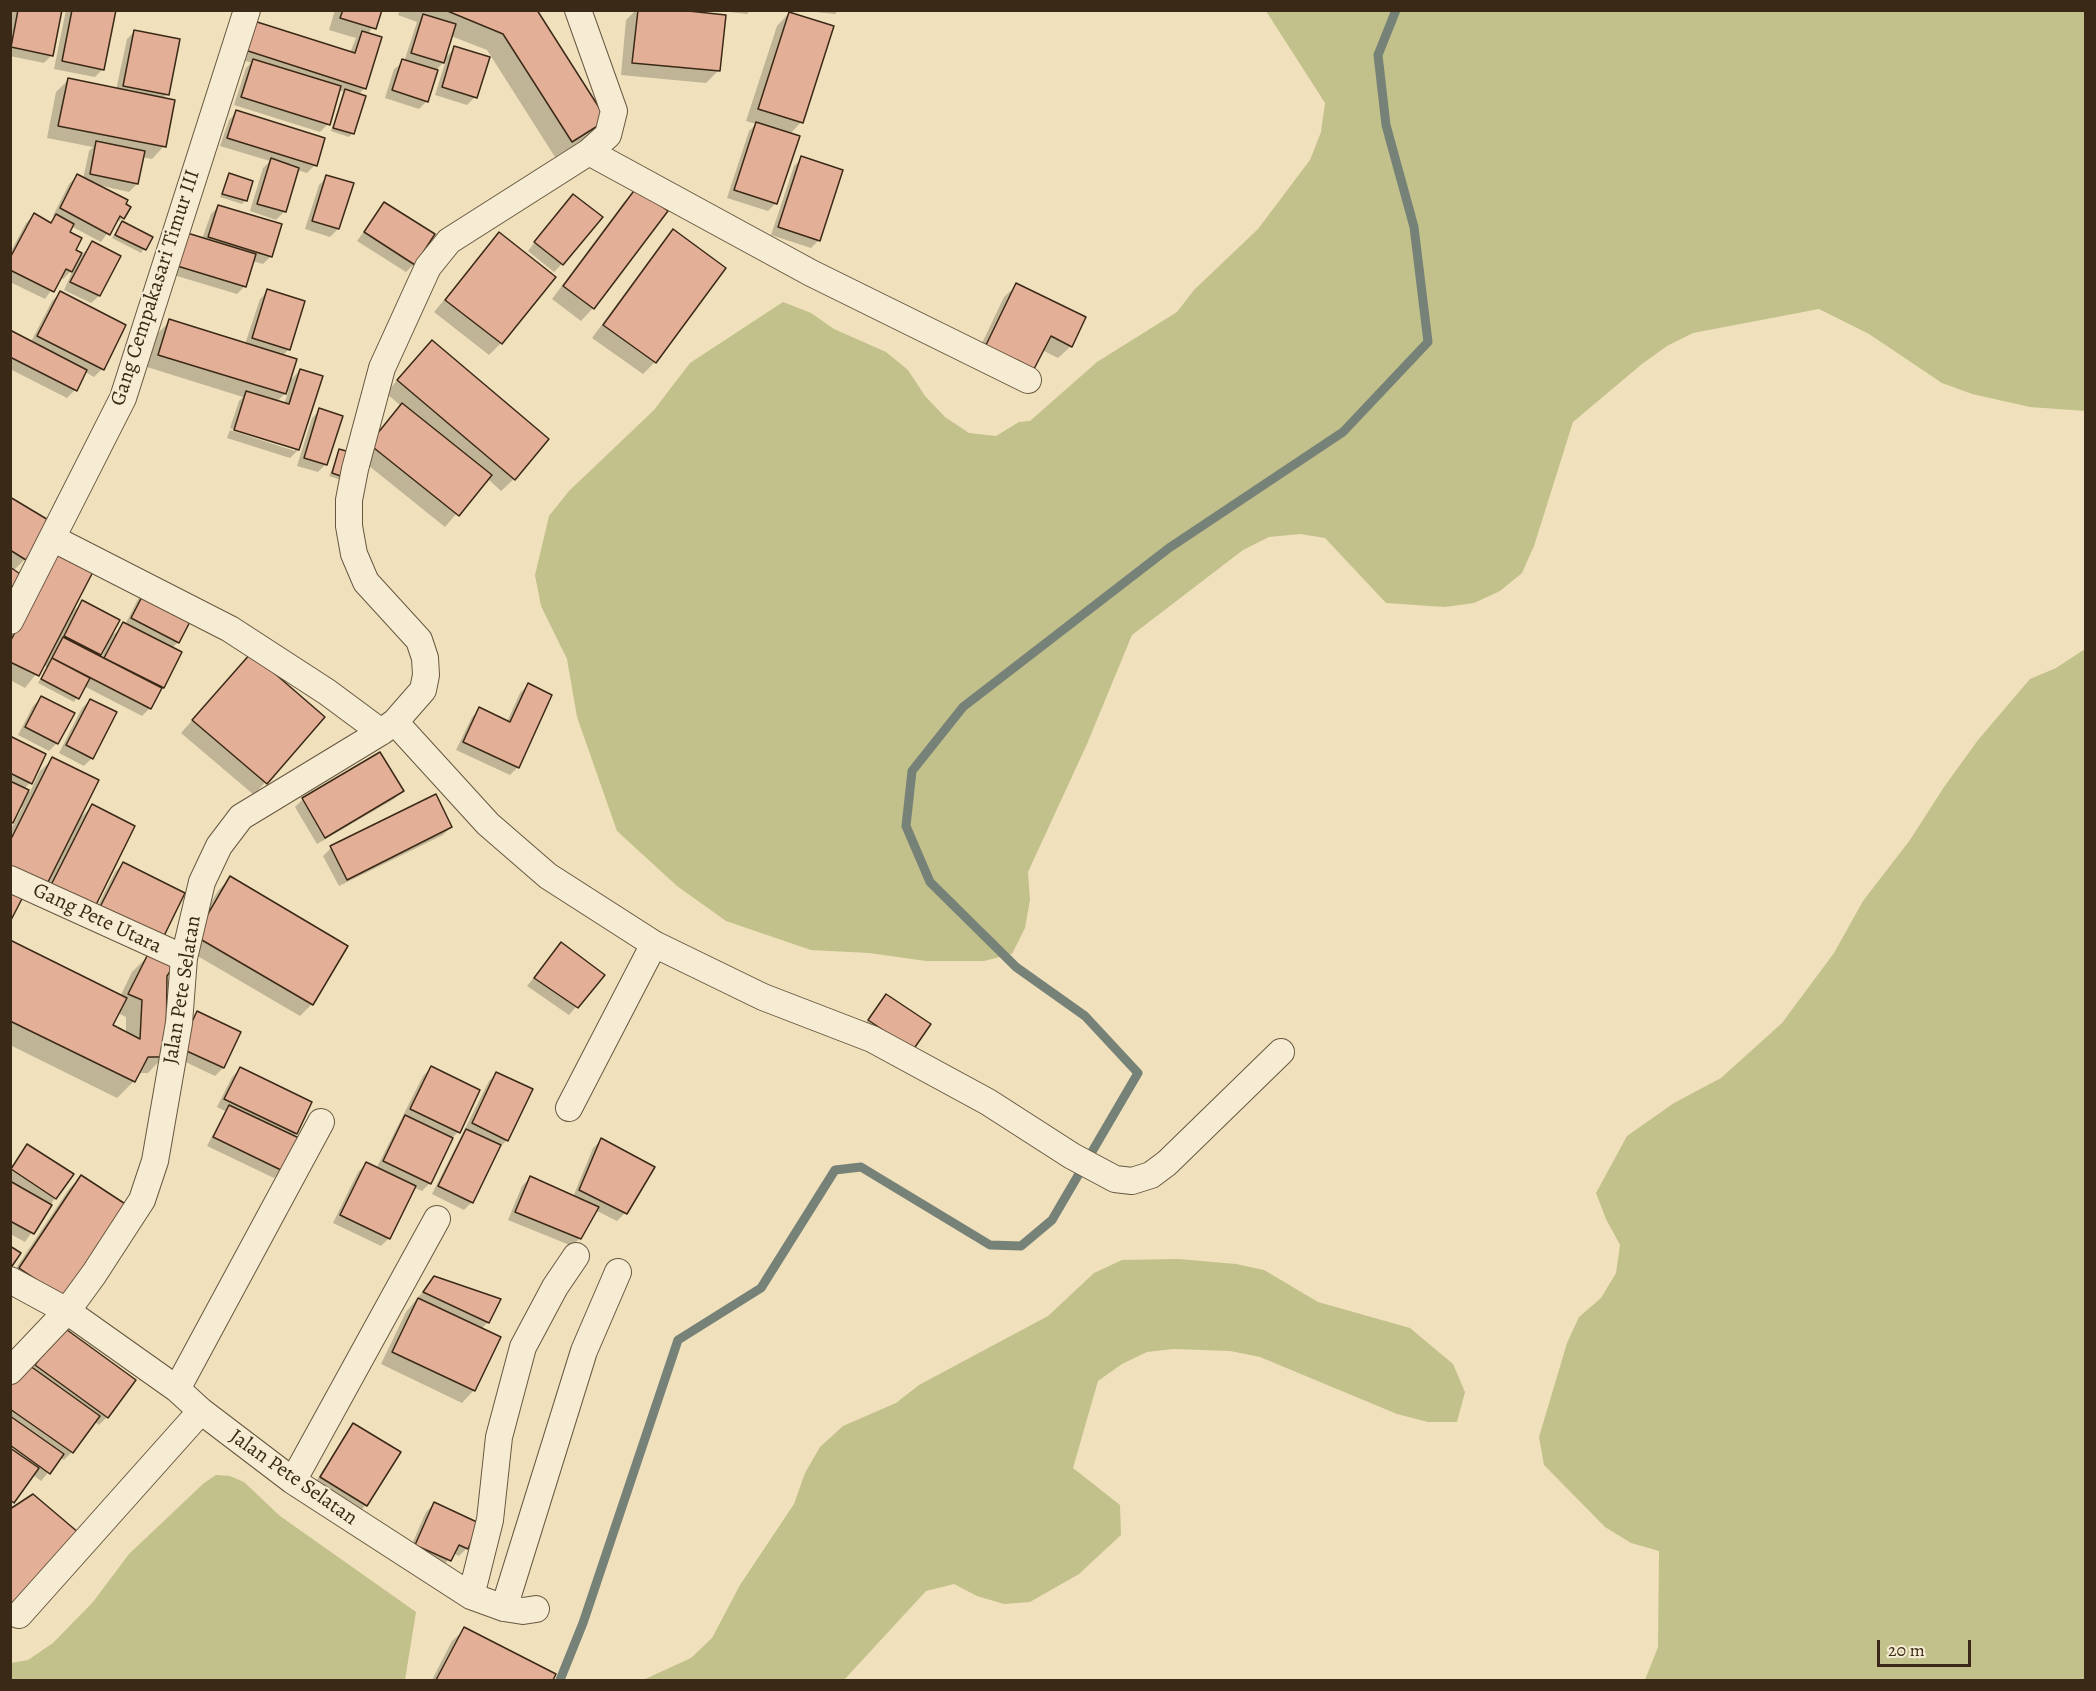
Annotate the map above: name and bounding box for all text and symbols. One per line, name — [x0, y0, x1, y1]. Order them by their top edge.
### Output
street label: Gang Cempakasari Timur III — [106, 167, 206, 409]
street label: Gang Pete Utara — [29, 878, 165, 960]
street label: Jalan Pete Selatan — [159, 914, 207, 1066]
street label: Jalan Pete Selatan — [224, 1425, 362, 1531]
scale bar — [1880, 1628, 1974, 1666]
text: 20 m — [1888, 1638, 1925, 1662]

